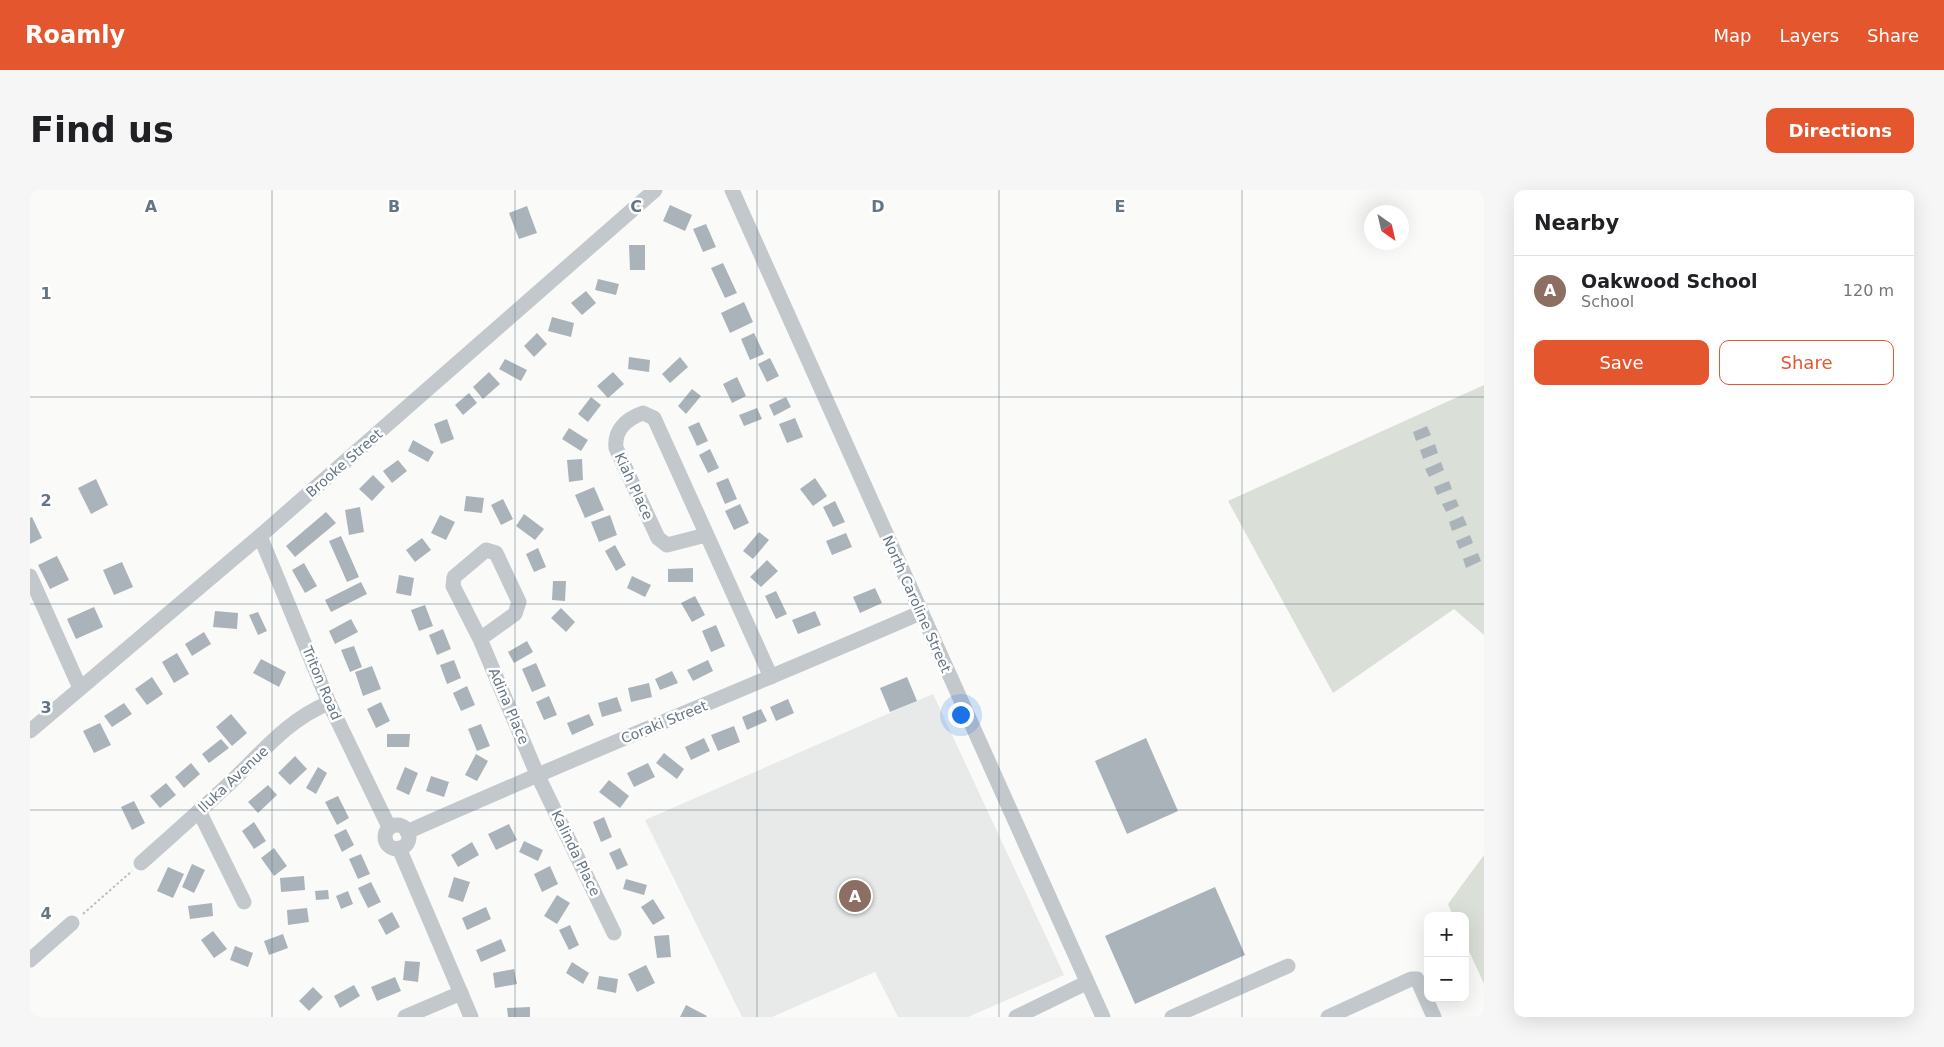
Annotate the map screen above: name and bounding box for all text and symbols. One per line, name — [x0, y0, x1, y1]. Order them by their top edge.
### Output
text: Roamly — [25, 21, 125, 49]
text: Map — [1713, 25, 1751, 46]
text: Layers — [1779, 25, 1839, 46]
text: Share — [1867, 25, 1919, 46]
button: Directions — [1766, 108, 1914, 153]
text: Find us — [30, 110, 174, 150]
text: A — [145, 197, 158, 216]
text: B — [388, 197, 400, 216]
text: C — [630, 197, 642, 216]
text: D — [871, 197, 885, 216]
text: E — [1115, 197, 1125, 216]
north arrow — [1364, 205, 1409, 250]
text: Nearby — [1534, 211, 1619, 235]
text: Oakwood School — [1581, 270, 1758, 292]
text: A — [1544, 281, 1556, 300]
text: 120 m — [1843, 281, 1894, 300]
text: 1 — [40, 284, 52, 303]
text: School — [1581, 292, 1634, 311]
button: Save — [1534, 340, 1709, 385]
button: Share — [1719, 340, 1894, 385]
street label: Brooke Street — [303, 425, 386, 500]
street label: Kiah Place — [611, 450, 657, 522]
text: 2 — [40, 491, 52, 510]
street label: North Caroline Street — [880, 533, 955, 675]
street label: Triton Road — [299, 643, 345, 722]
street label: Adina Place — [486, 665, 532, 747]
street label: Coraki Street — [619, 697, 710, 747]
text: 3 — [40, 698, 52, 717]
your location — [948, 702, 974, 728]
street label: Iluka Avenue — [195, 743, 271, 815]
street label: Kalinda Place — [548, 808, 604, 898]
pin: A — [839, 877, 871, 915]
text: 4 — [40, 904, 52, 923]
map controls — [1424, 912, 1469, 1002]
button: + — [1424, 912, 1469, 957]
button: − — [1424, 957, 1469, 1002]

